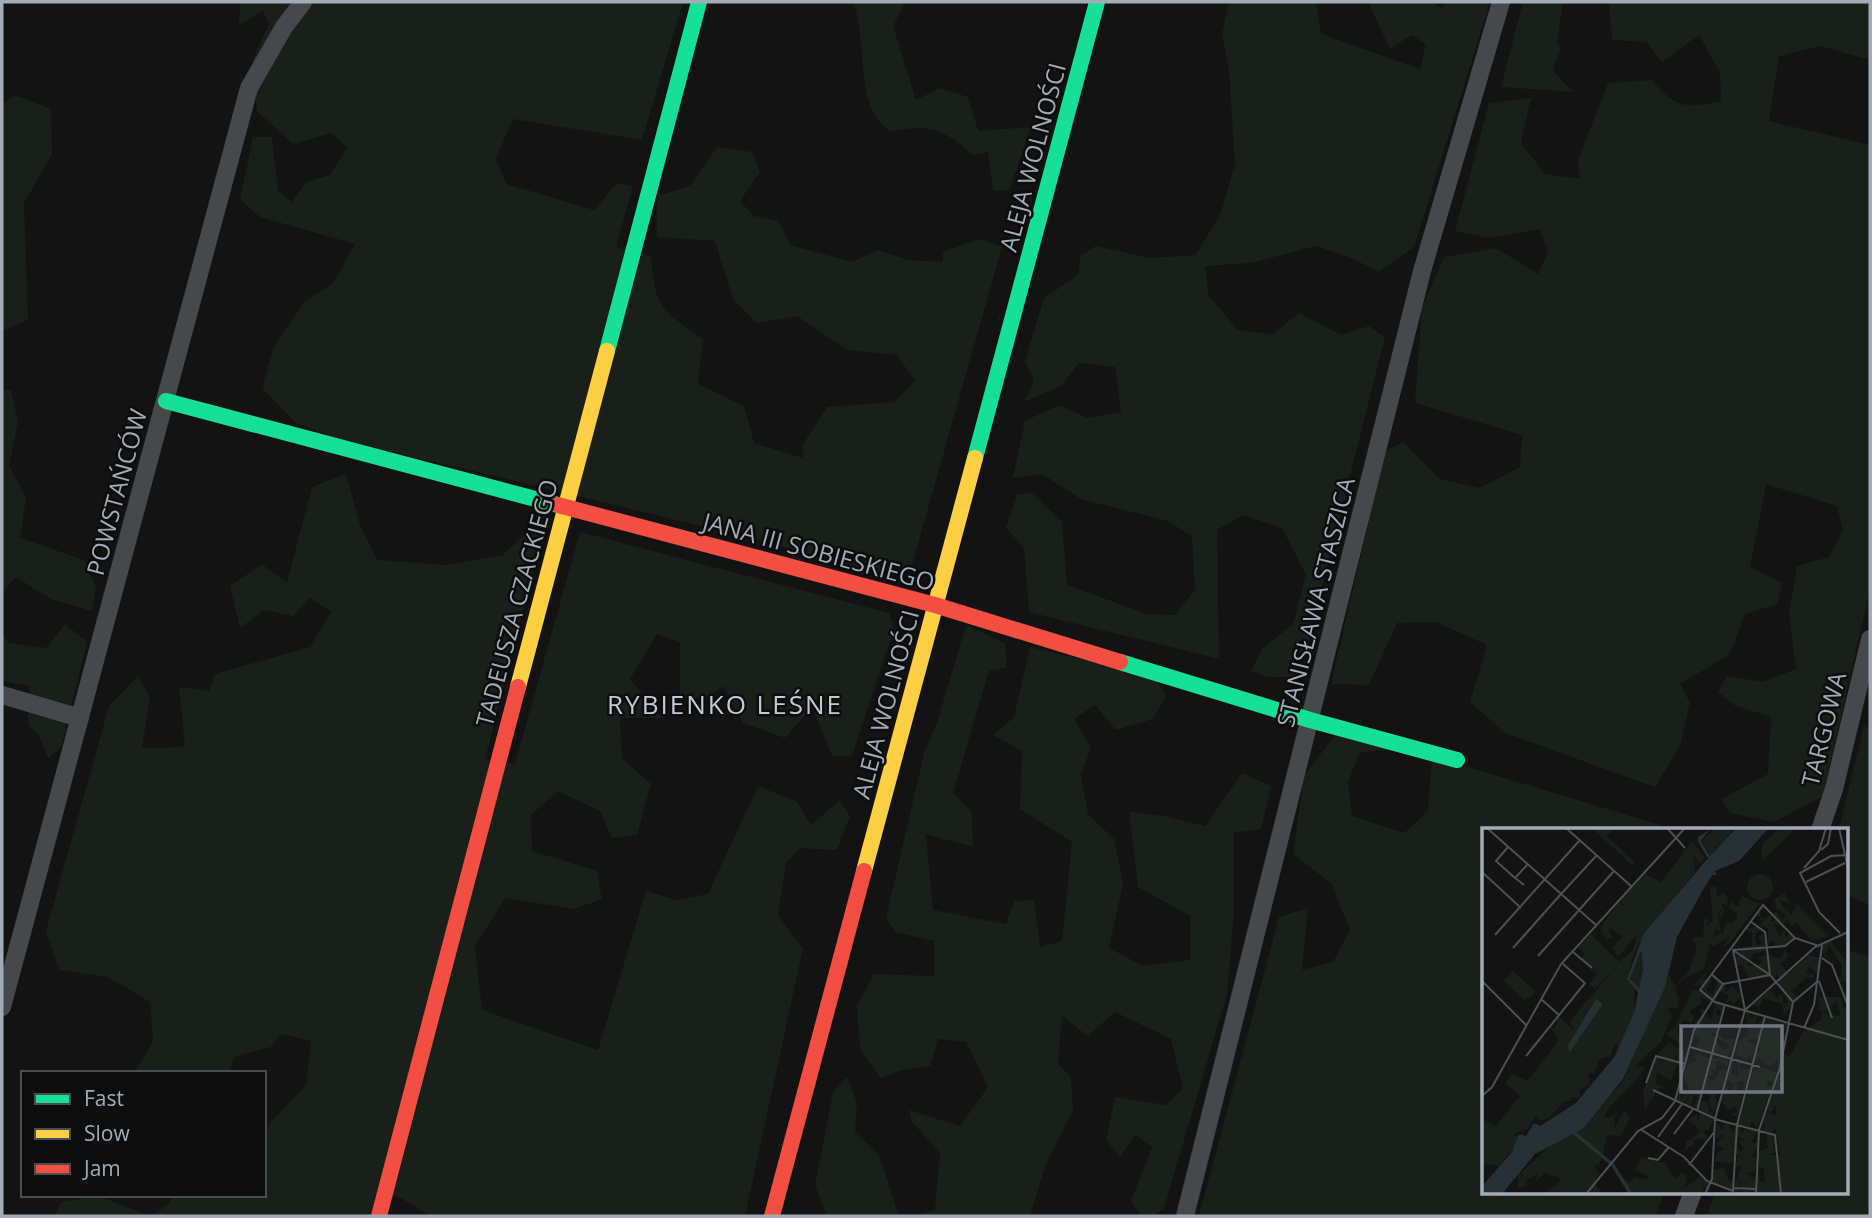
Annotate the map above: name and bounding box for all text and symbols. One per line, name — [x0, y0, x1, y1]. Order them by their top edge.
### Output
street label: ALEJA WOLNOŚCI — [991, 59, 1073, 255]
street label: POWSTAŃCÓW — [78, 405, 154, 579]
street label: STANISŁAWA STASZICA — [1268, 473, 1362, 730]
street label: TADEUSZA CZACKIEGO — [467, 476, 565, 730]
street label: JANA III SOBIESKIEGO — [697, 504, 939, 598]
street label: ALEJA WOLNOŚCI — [844, 606, 926, 802]
street label: TARGOWA — [1793, 668, 1853, 790]
district label: RYBIENKO LEŚNE — [607, 686, 843, 722]
inset map — [1482, 828, 1848, 1194]
legend — [21, 1071, 266, 1197]
text: Fast — [84, 1084, 124, 1112]
text: Slow — [84, 1119, 130, 1147]
text: Jam — [82, 1154, 121, 1182]

